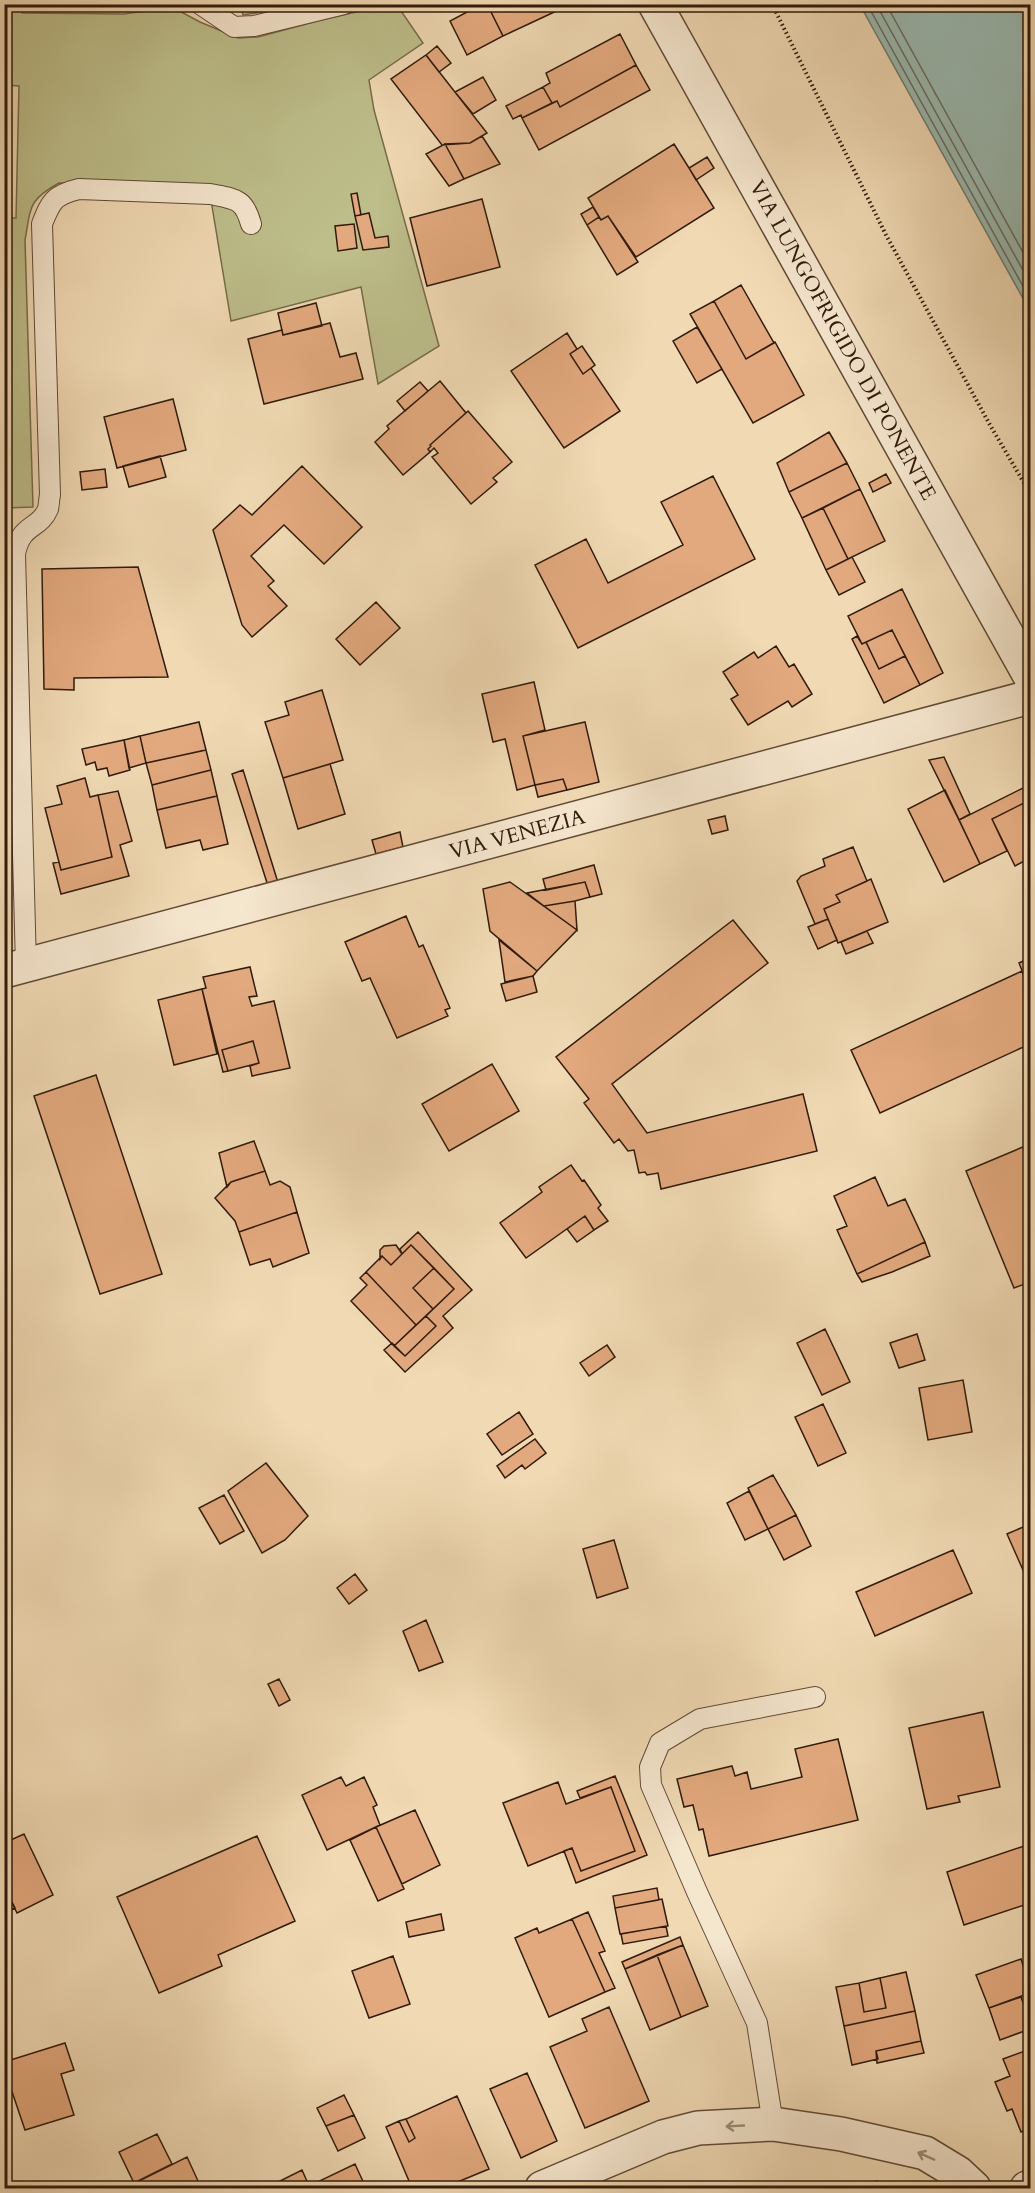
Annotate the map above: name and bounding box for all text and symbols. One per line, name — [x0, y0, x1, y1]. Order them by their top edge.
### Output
street label: VIA LUNGOFRIGIDO DI PONENTE — [742, 175, 943, 505]
street label: VIA VENEZIA — [446, 802, 588, 867]
one-way arrow — [726, 2121, 746, 2132]
one-way arrow — [918, 2150, 936, 2161]

